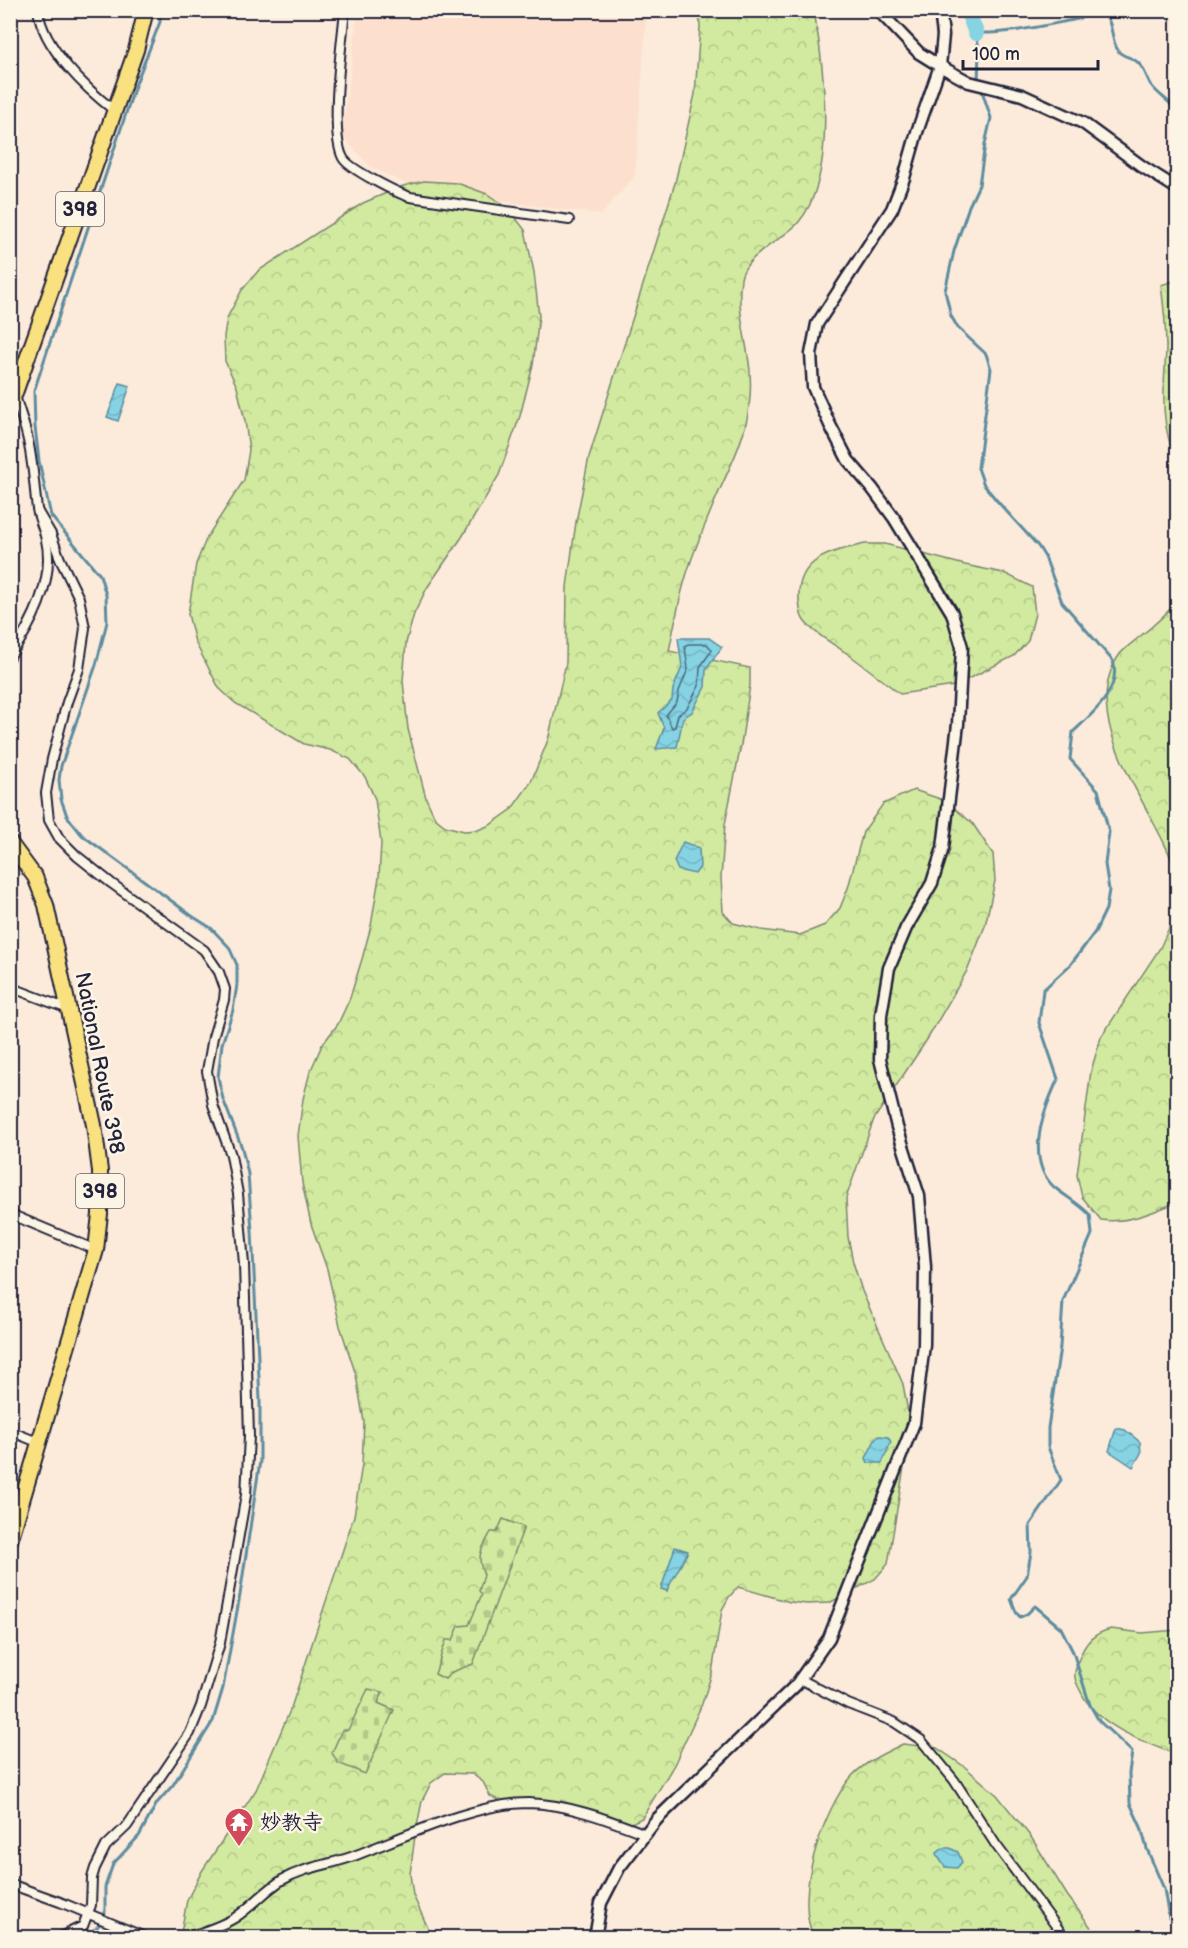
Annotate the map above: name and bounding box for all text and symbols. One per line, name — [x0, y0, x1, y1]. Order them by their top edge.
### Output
scale bar — [963, 33, 1098, 71]
text: 100 m — [972, 44, 1020, 65]
road number: 398 — [56, 192, 104, 226]
street label: National Route 398 — [70, 970, 129, 1156]
road number: 398 — [76, 1174, 124, 1208]
temple icon: 妙教寺 — [223, 1806, 255, 1848]
place label: 妙教寺 — [260, 1810, 323, 1835]

